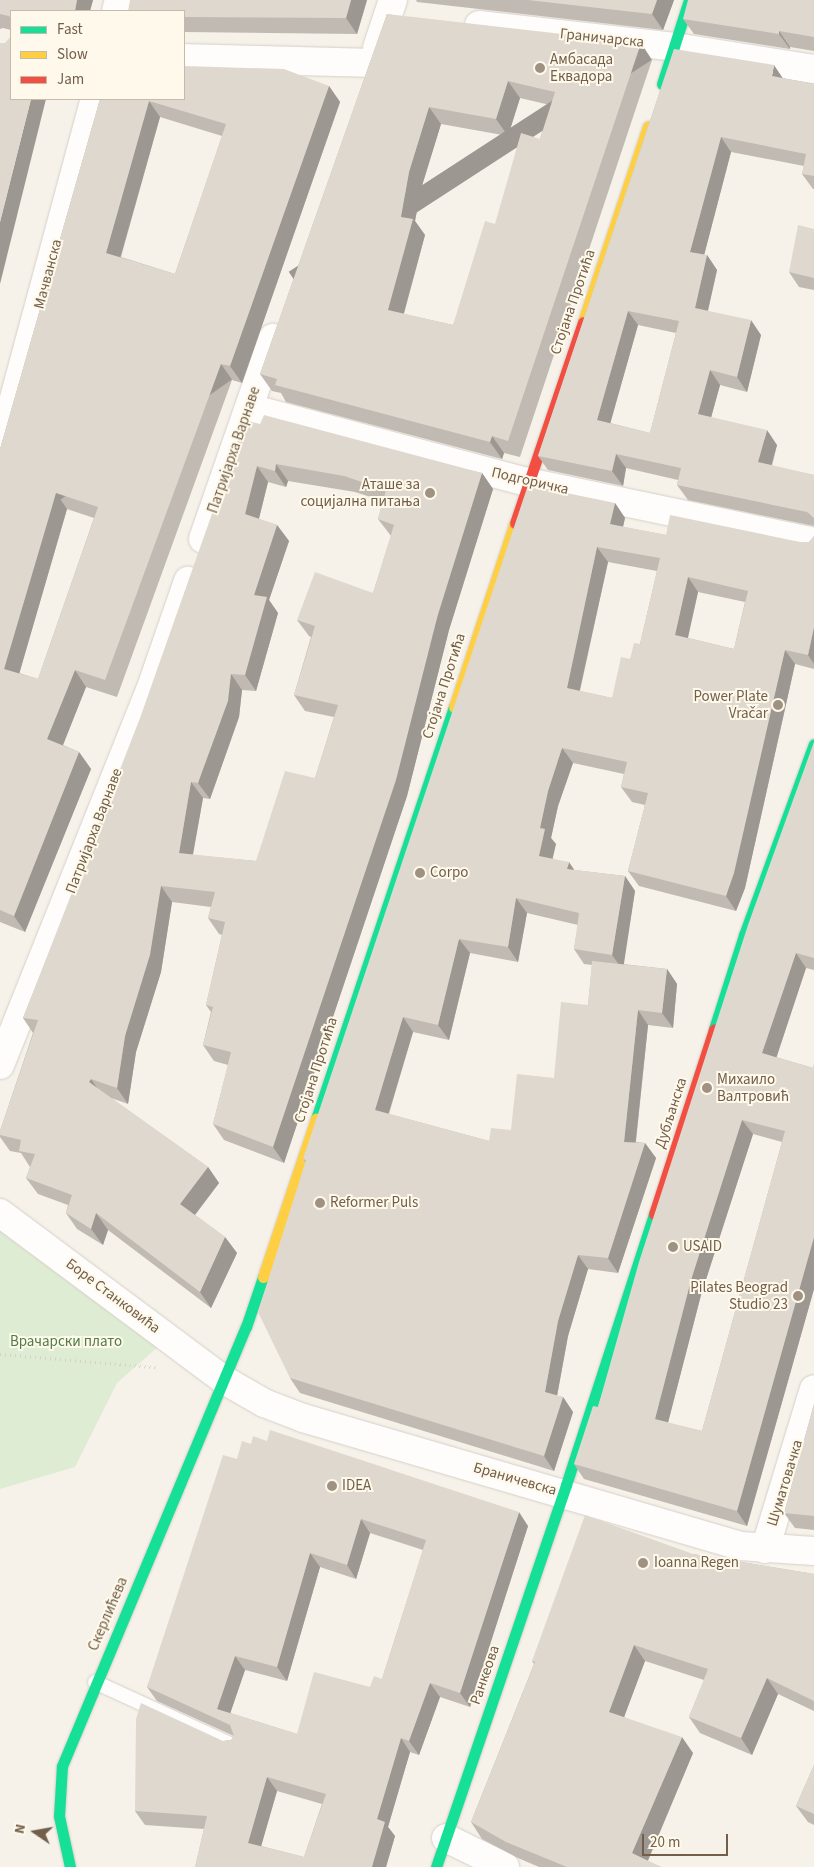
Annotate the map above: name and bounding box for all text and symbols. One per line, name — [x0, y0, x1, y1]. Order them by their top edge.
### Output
legend — [10, 10, 185, 100]
text: Fast — [57, 19, 83, 40]
street label: Граничарска — [559, 25, 645, 51]
text: Slow — [57, 44, 88, 65]
place label: Амбасада Еквадора — [550, 50, 613, 85]
marker: Амбасада Еквадора — [534, 62, 546, 74]
text: Jam — [57, 69, 84, 90]
street label: Мачванска — [30, 237, 66, 311]
street label: Стојана Протића — [547, 247, 599, 357]
street label: Патријарха Варнаве — [204, 384, 264, 516]
street label: Подгоричка — [490, 463, 570, 499]
place label: Аташе за социјална питања — [300, 475, 420, 510]
marker: Аташе за социјална питања — [424, 487, 436, 499]
street label: Стојана Протића — [418, 631, 470, 741]
place label: Power Plate Vračar — [693, 687, 768, 722]
marker: Power Plate Vračar — [772, 699, 784, 711]
street label: Патријарха Варнаве — [62, 766, 126, 896]
place label: Corpo — [430, 864, 468, 882]
marker: Corpo — [414, 867, 426, 879]
street label: Стојана Протића — [290, 1015, 342, 1125]
place label: Михаило Валтровић — [717, 1070, 789, 1105]
street label: Дубљанска — [651, 1075, 691, 1151]
marker: Михаило Валтровић — [701, 1082, 713, 1094]
place label: Reformer Puls — [330, 1194, 418, 1212]
marker: Reformer Puls — [314, 1197, 326, 1209]
place label: USAID — [683, 1238, 722, 1256]
marker: USAID — [667, 1241, 679, 1253]
street label: Боре Станковића — [62, 1255, 164, 1337]
place label: Pilates Beograd Studio 23 — [690, 1278, 788, 1313]
marker: Pilates Beograd Studio 23 — [792, 1290, 804, 1302]
park label: Врачарски плато — [10, 1333, 122, 1351]
street label: Шуматовачка — [763, 1438, 807, 1528]
street label: Браничевска — [471, 1459, 559, 1499]
place label: IDEA — [342, 1477, 371, 1495]
marker: IDEA — [326, 1480, 338, 1492]
place label: Ioanna Regen — [654, 1554, 739, 1572]
marker: Ioanna Regen — [636, 1556, 650, 1570]
street label: Скерлићева — [84, 1574, 132, 1654]
street label: Ранкеова — [466, 1643, 504, 1707]
north arrow — [10, 1807, 60, 1857]
text: N — [10, 1822, 31, 1836]
scale bar — [644, 1824, 730, 1856]
text: 20 m — [650, 1832, 680, 1853]

